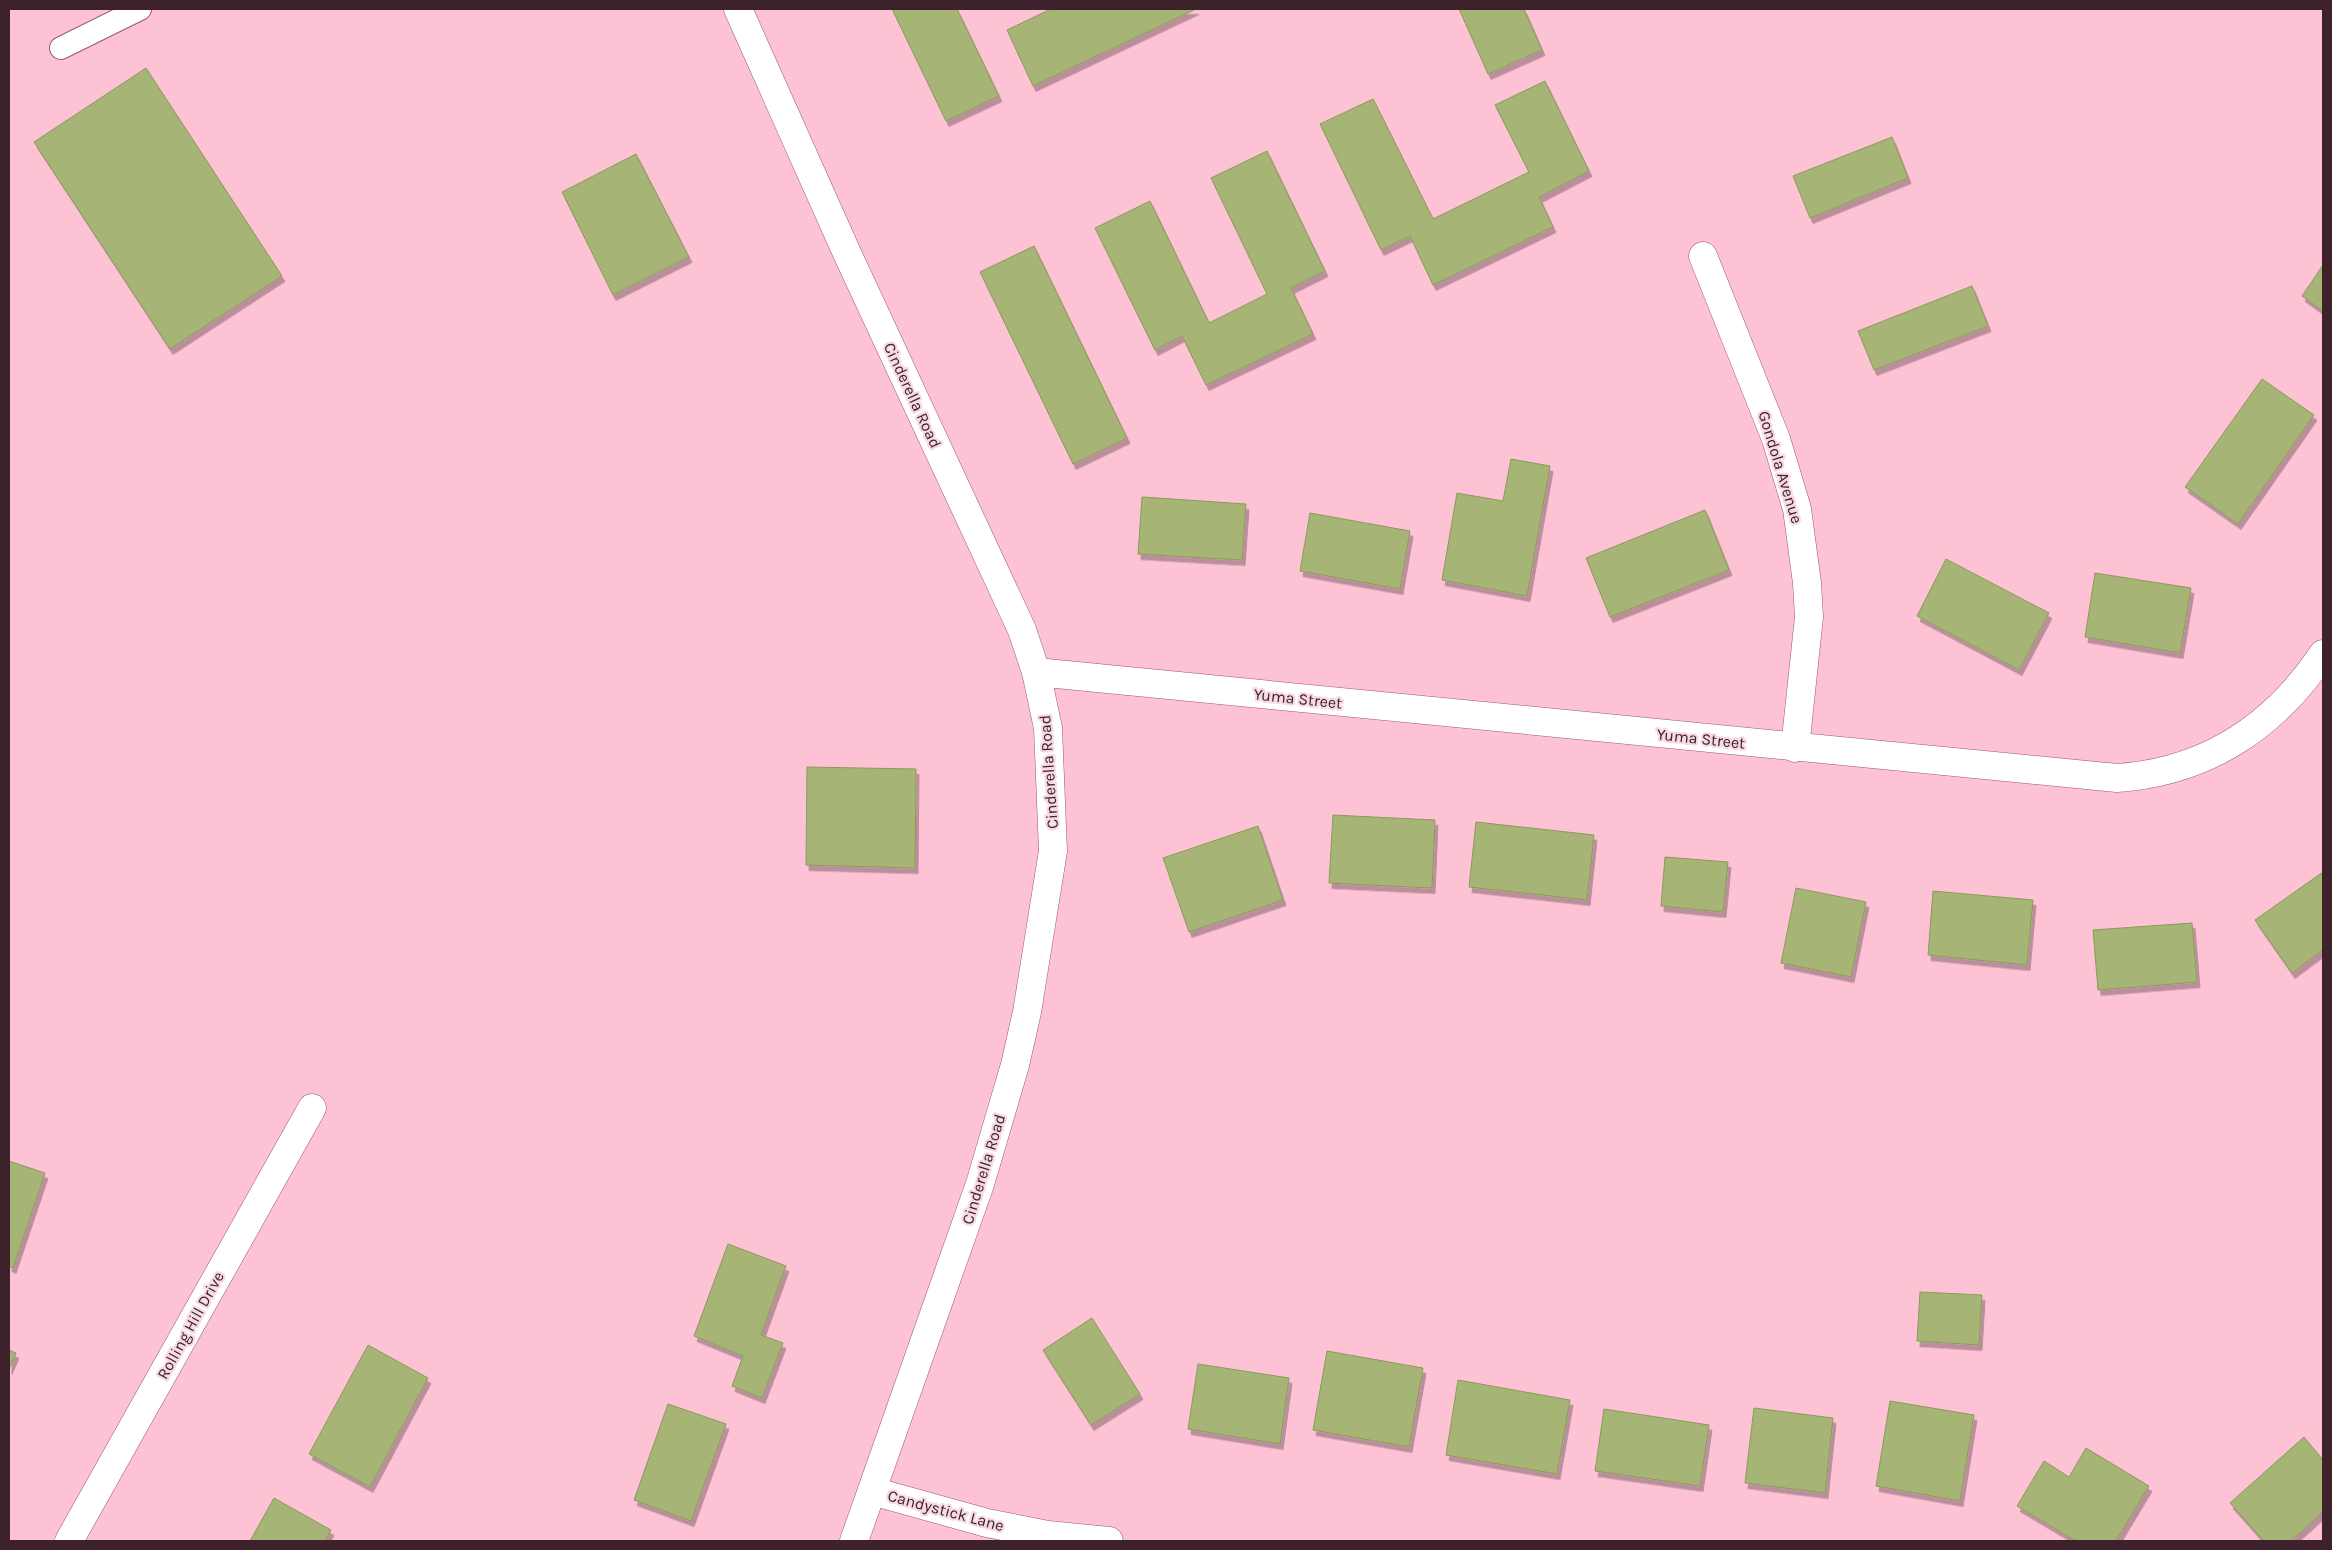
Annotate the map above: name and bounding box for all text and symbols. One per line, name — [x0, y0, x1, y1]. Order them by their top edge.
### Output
street label: Cinderella Road — [880, 339, 945, 451]
street label: Gondola Avenue — [1754, 409, 1807, 526]
street label: Yuma Street — [1253, 684, 1343, 713]
street label: Cinderella Road — [1035, 714, 1062, 830]
street label: Yuma Street — [1656, 724, 1746, 753]
street label: Cinderella Road — [958, 1112, 1009, 1227]
street label: Rolling Hill Drive — [153, 1268, 228, 1382]
street label: Candystick Lane — [886, 1486, 1006, 1535]

